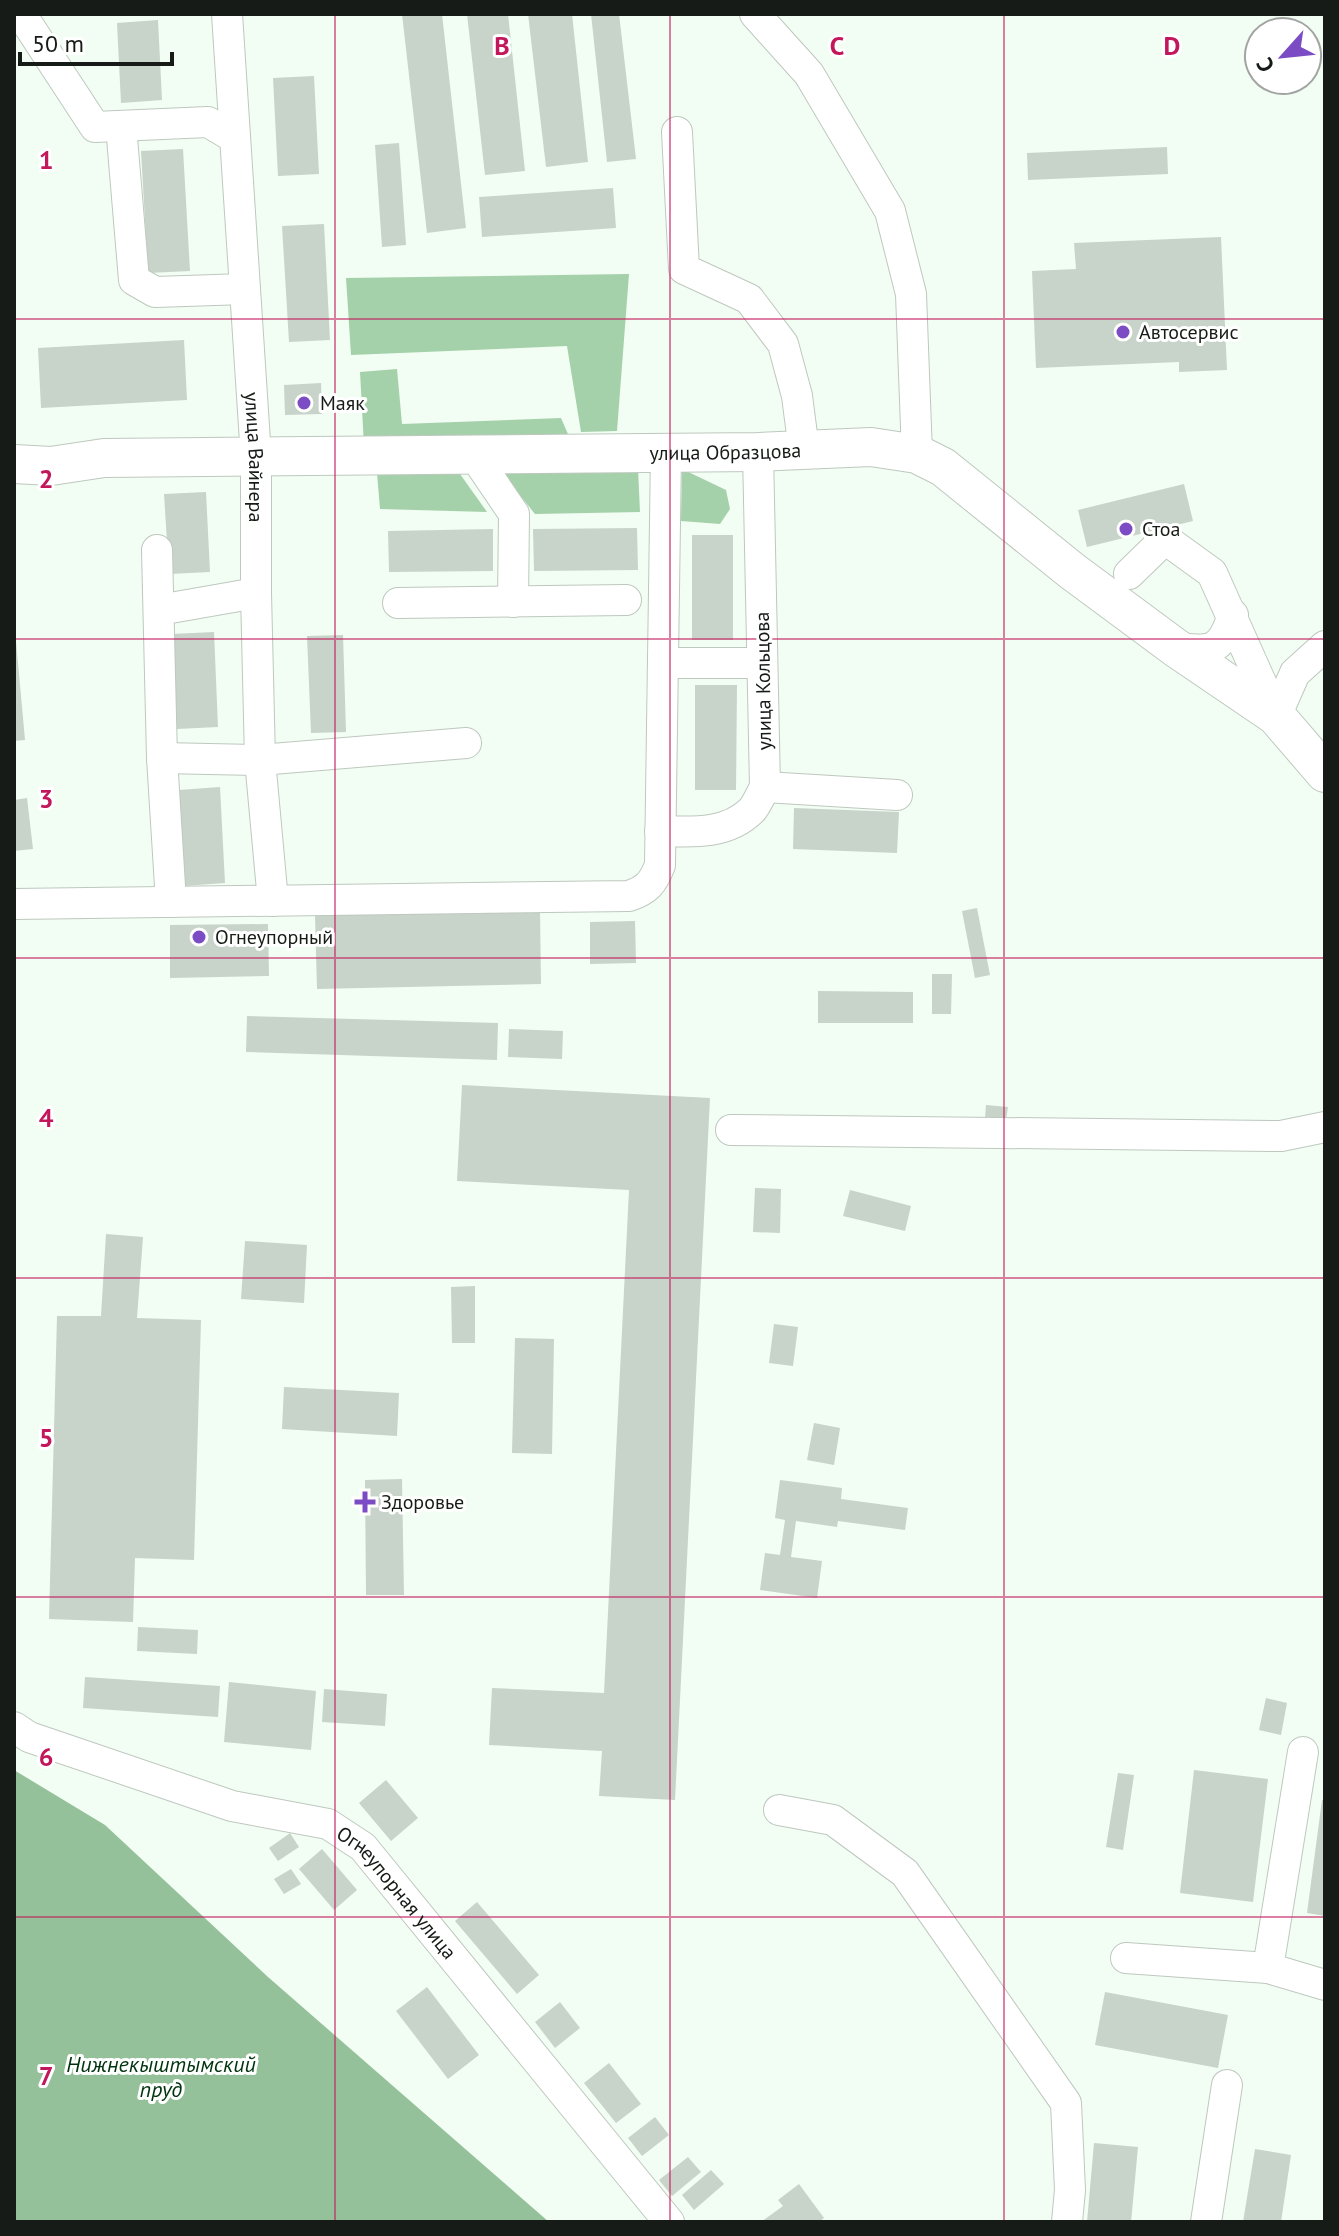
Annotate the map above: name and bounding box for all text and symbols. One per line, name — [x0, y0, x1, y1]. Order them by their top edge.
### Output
scale bar — [20, 16, 172, 66]
north arrow — [1243, 16, 1323, 96]
text: 50 m — [32, 28, 84, 59]
text: B — [494, 29, 510, 62]
text: C — [830, 29, 844, 62]
text: D — [1164, 29, 1180, 62]
text: С — [1250, 53, 1280, 77]
text: 1 — [39, 143, 53, 176]
place label: Автосервис — [1139, 319, 1239, 345]
marker: Автосервис — [1114, 323, 1132, 341]
place label: Маяк — [320, 390, 365, 416]
street label: улица Вайнера — [239, 391, 269, 522]
marker: Маяк — [295, 394, 313, 412]
street label: улица Образцова — [649, 437, 802, 466]
text: 2 — [39, 462, 53, 495]
place label: Стоа — [1142, 516, 1180, 542]
marker: Стоа — [1117, 520, 1135, 538]
street label: улица Кольцова — [749, 611, 777, 751]
text: 3 — [39, 782, 53, 815]
place label: Огнеупорный — [215, 924, 333, 950]
marker: Огнеупорный — [190, 928, 208, 946]
text: 4 — [39, 1101, 54, 1134]
text: 5 — [39, 1421, 53, 1454]
place label: Здоровье — [381, 1489, 464, 1515]
marker: Здоровье — [356, 1493, 374, 1511]
text: 6 — [39, 1740, 53, 1773]
street label: Огнеупорная улица — [332, 1820, 462, 1964]
water label: Нижнекыштымский пруд — [66, 2050, 256, 2103]
text: 7 — [39, 2059, 53, 2092]

